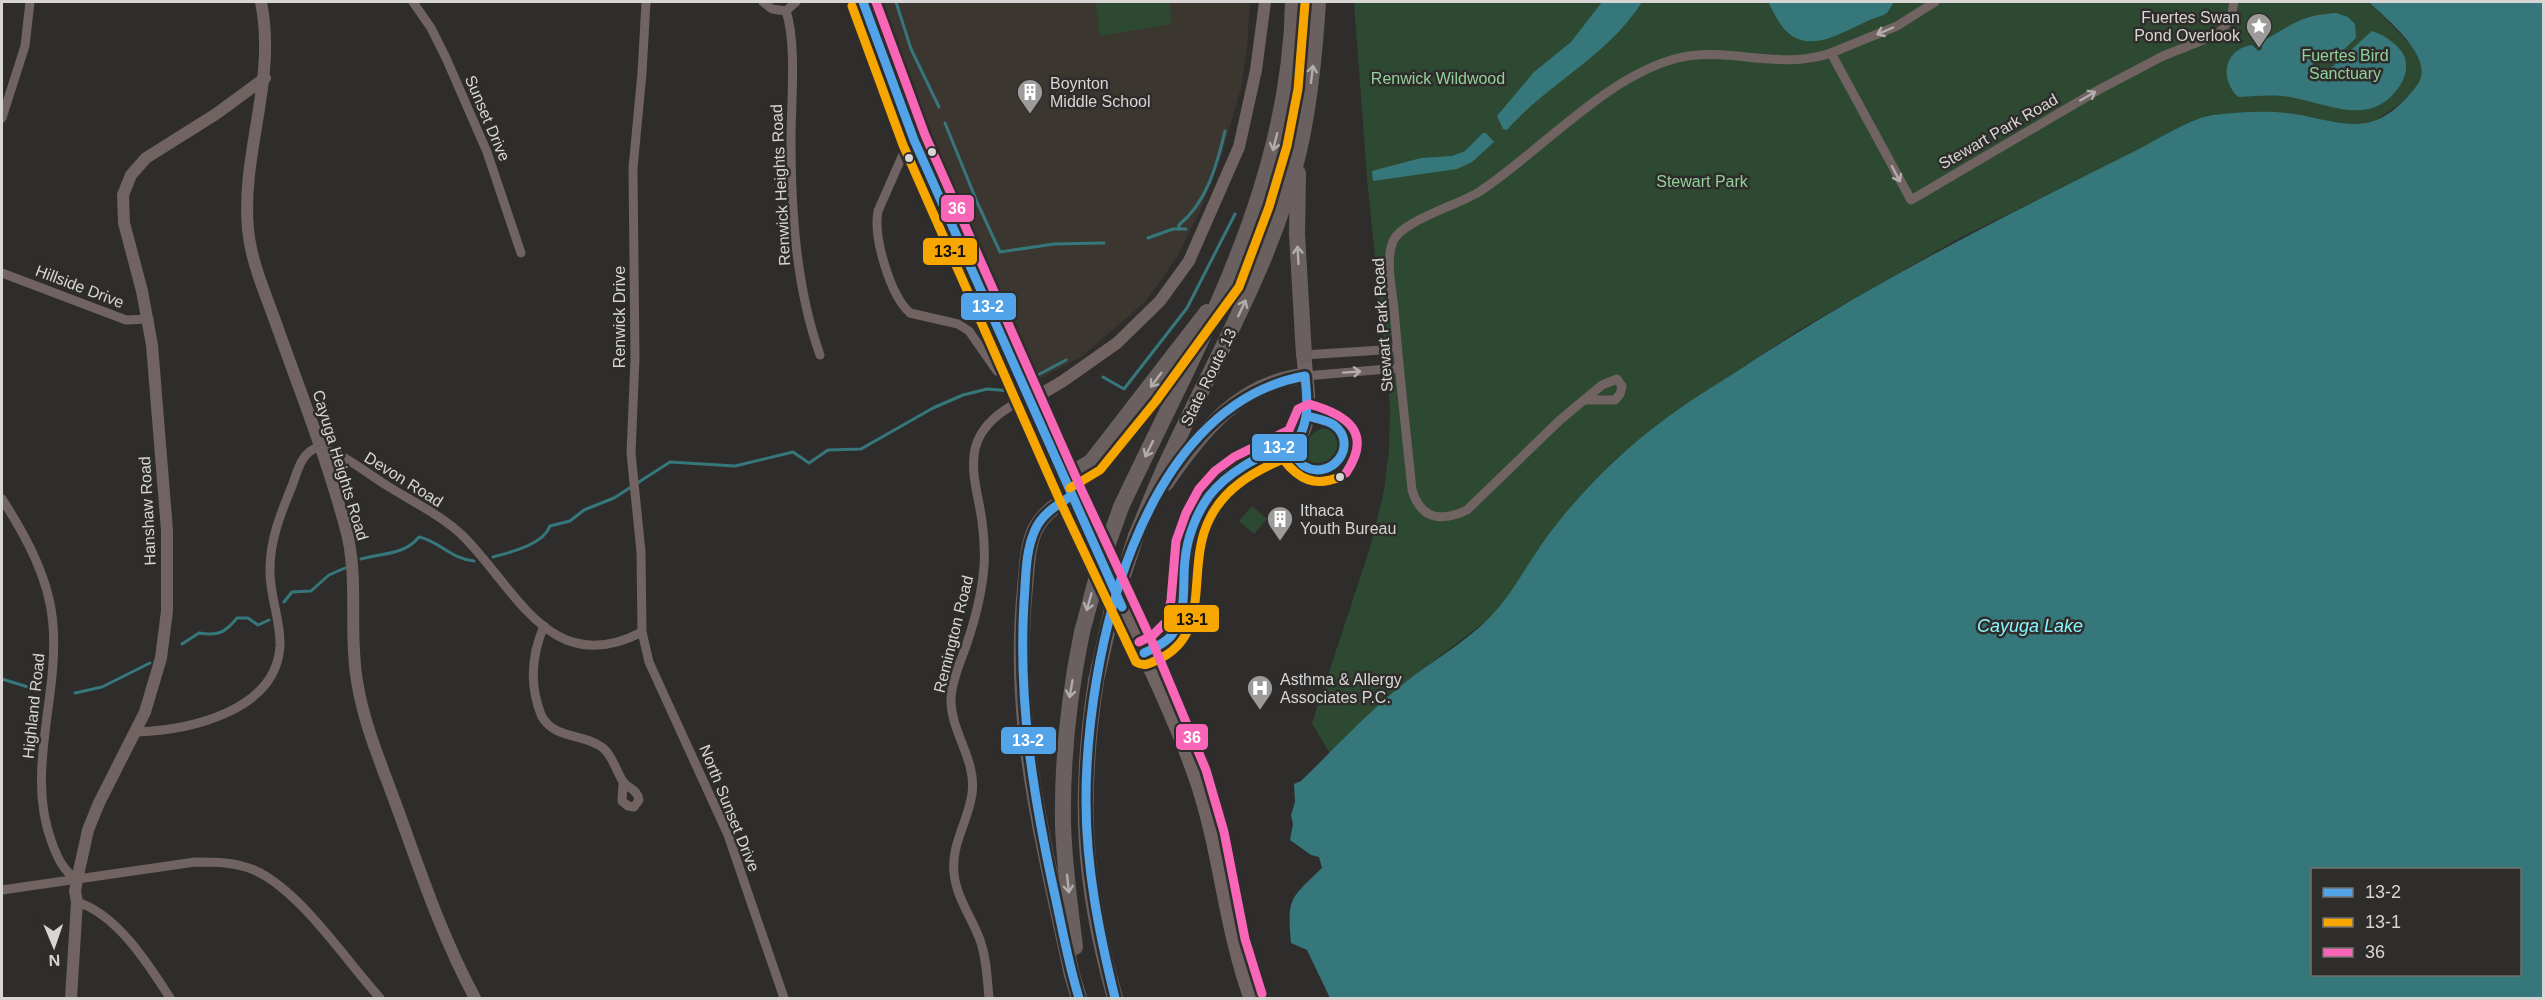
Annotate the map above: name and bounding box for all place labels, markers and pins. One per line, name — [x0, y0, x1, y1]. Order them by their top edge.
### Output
place label: Fuertes Swan Pond Overlook — [2134, 9, 2241, 44]
place icon: Fuertes Swan Pond Overlook — [2244, 11, 2274, 49]
place label: Boynton Middle School — [1050, 75, 1151, 110]
building icon: Boynton Middle School — [1015, 77, 1045, 115]
unlabelled marker — [926, 146, 938, 158]
unlabelled marker — [903, 152, 915, 164]
unlabelled marker — [1334, 471, 1346, 483]
place label: Ithaca Youth Bureau — [1300, 502, 1396, 537]
building icon: Ithaca Youth Bureau — [1265, 504, 1295, 542]
place label: Asthma & Allergy Associates P.C. — [1280, 671, 1402, 706]
hospital icon: Asthma & Allergy Associates P.C. — [1245, 673, 1275, 711]

